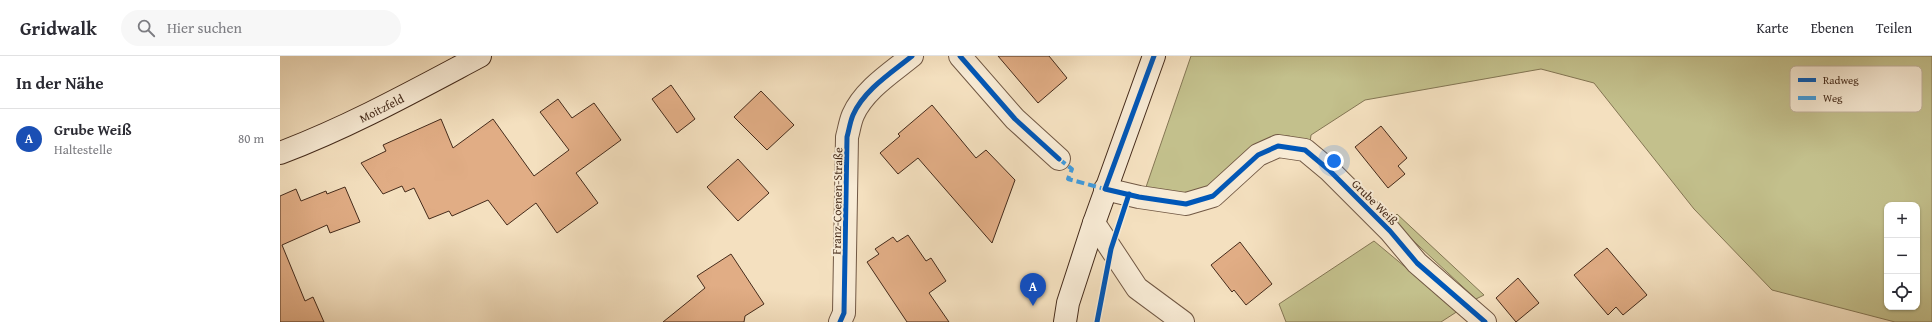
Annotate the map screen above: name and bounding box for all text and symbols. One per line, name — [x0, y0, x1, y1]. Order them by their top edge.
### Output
search box — [121, 10, 401, 46]
text: Gridwalk — [20, 14, 97, 42]
icon: search — [135, 17, 157, 39]
text: Hier suchen — [167, 17, 242, 38]
text: Karte — [1756, 18, 1789, 38]
text: Ebenen — [1811, 18, 1854, 38]
text: Teilen — [1876, 18, 1912, 38]
legend — [1790, 66, 1922, 112]
text: In der Nähe — [16, 70, 104, 95]
text: Radweg — [1823, 72, 1859, 88]
street label: Moitzfeld — [356, 89, 407, 126]
text: Weg — [1823, 90, 1843, 106]
text: Grube Weiß — [54, 119, 131, 140]
text: A — [25, 129, 33, 148]
text: 80 m — [238, 129, 264, 148]
text: Haltestelle — [54, 140, 112, 159]
street label: Franz-Coenen-Straße — [828, 147, 846, 255]
your location — [1324, 151, 1344, 171]
street label: Grube Weiß — [1348, 175, 1402, 229]
map controls — [1884, 202, 1920, 310]
button: + — [1884, 202, 1920, 238]
button: − — [1884, 238, 1920, 274]
pin: A — [1020, 273, 1046, 306]
button: locate — [1884, 274, 1920, 310]

